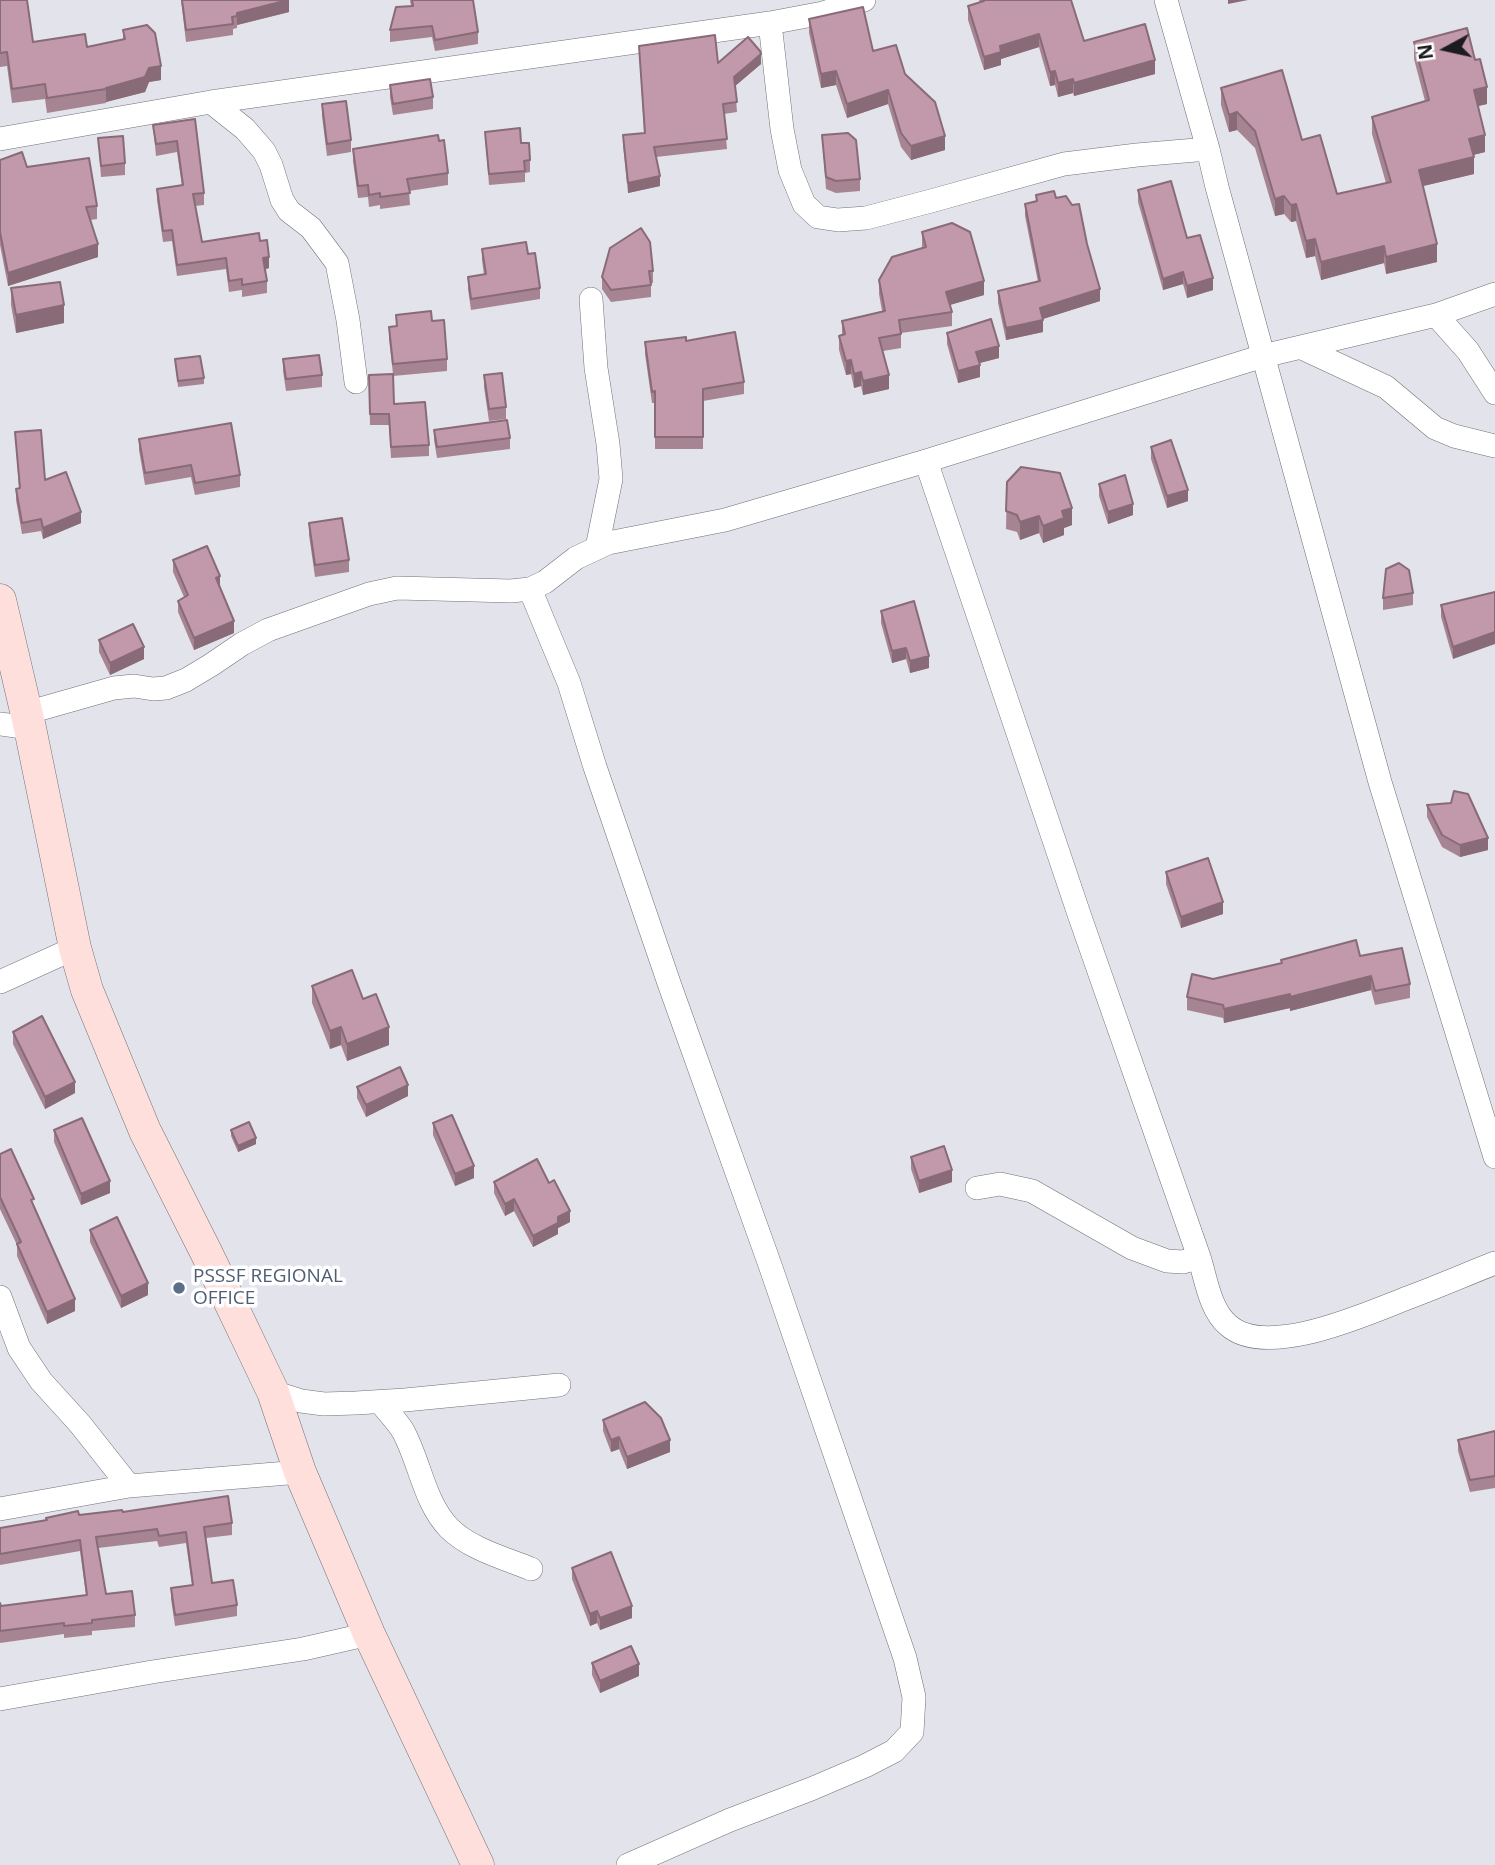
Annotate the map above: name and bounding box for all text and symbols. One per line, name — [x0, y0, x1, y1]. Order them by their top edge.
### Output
north arrow — [1411, 14, 1481, 84]
text: N — [1411, 42, 1439, 61]
place label: PSSSF REGIONAL OFFICE — [193, 1266, 343, 1310]
marker: PSSSF REGIONAL OFFICE — [171, 1280, 187, 1296]

